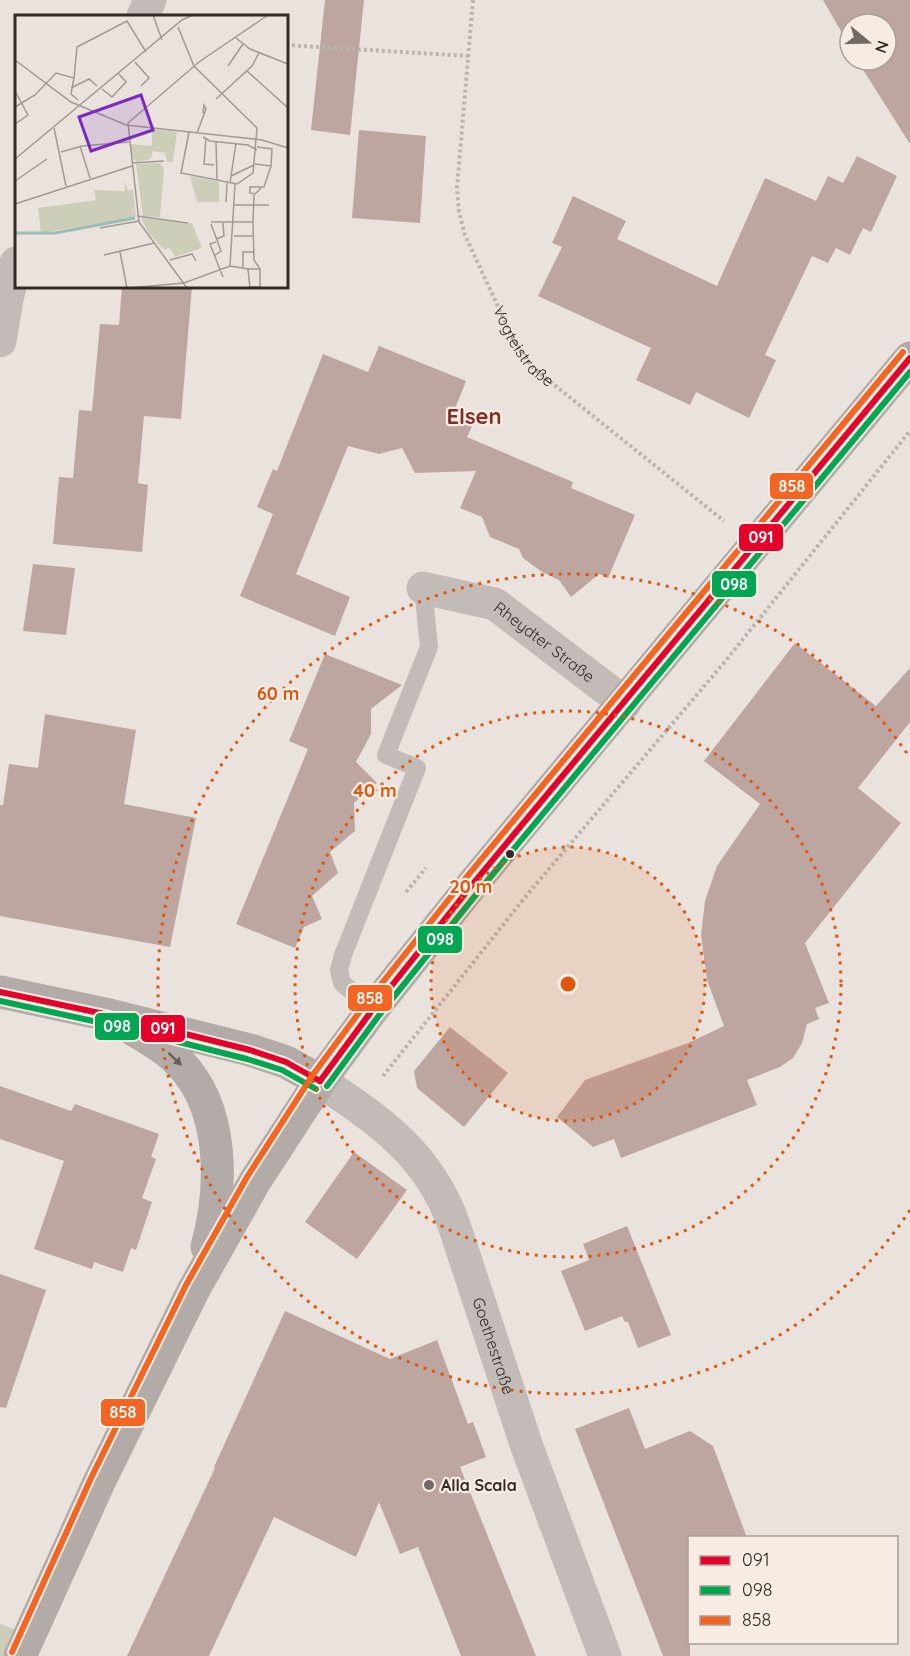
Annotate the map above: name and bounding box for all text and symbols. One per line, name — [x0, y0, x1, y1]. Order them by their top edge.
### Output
north arrow — [838, 12, 898, 72]
inset map — [15, 15, 288, 288]
text: N — [871, 38, 894, 56]
street label: Vogteistraße — [489, 302, 558, 391]
district label: Elsen — [446, 402, 502, 430]
line badge: 858 — [769, 472, 814, 500]
text: 858 — [779, 476, 806, 496]
line badge: 091 — [738, 523, 784, 552]
text: 091 — [748, 527, 774, 547]
line badge: 098 — [711, 570, 757, 598]
text: 098 — [720, 574, 748, 594]
street label: Rheydter Straße — [490, 597, 599, 686]
text: 60 m — [257, 682, 299, 705]
text: 40 m — [353, 779, 397, 802]
unlabelled marker — [504, 848, 516, 860]
text: 20 m — [450, 875, 492, 898]
line badge: 098 — [417, 925, 463, 954]
text: 098 — [426, 929, 454, 949]
centre of rings — [558, 974, 578, 994]
line badge: 858 — [347, 984, 393, 1012]
text: 858 — [357, 988, 384, 1008]
line badge: 098 — [94, 1012, 140, 1041]
line badge: 091 — [140, 1014, 186, 1043]
text: 098 — [103, 1016, 131, 1036]
text: 091 — [150, 1018, 176, 1038]
one-way arrow — [168, 1052, 183, 1066]
street label: Goethestraße — [468, 1295, 519, 1397]
line badge: 858 — [100, 1398, 146, 1427]
text: 858 — [110, 1402, 137, 1422]
place label: Alla Scala — [441, 1475, 517, 1495]
marker: Alla Scala — [422, 1478, 436, 1492]
legend — [688, 1536, 898, 1644]
text: 091 — [742, 1548, 770, 1571]
text: 098 — [742, 1578, 772, 1601]
text: 858 — [742, 1608, 771, 1631]

